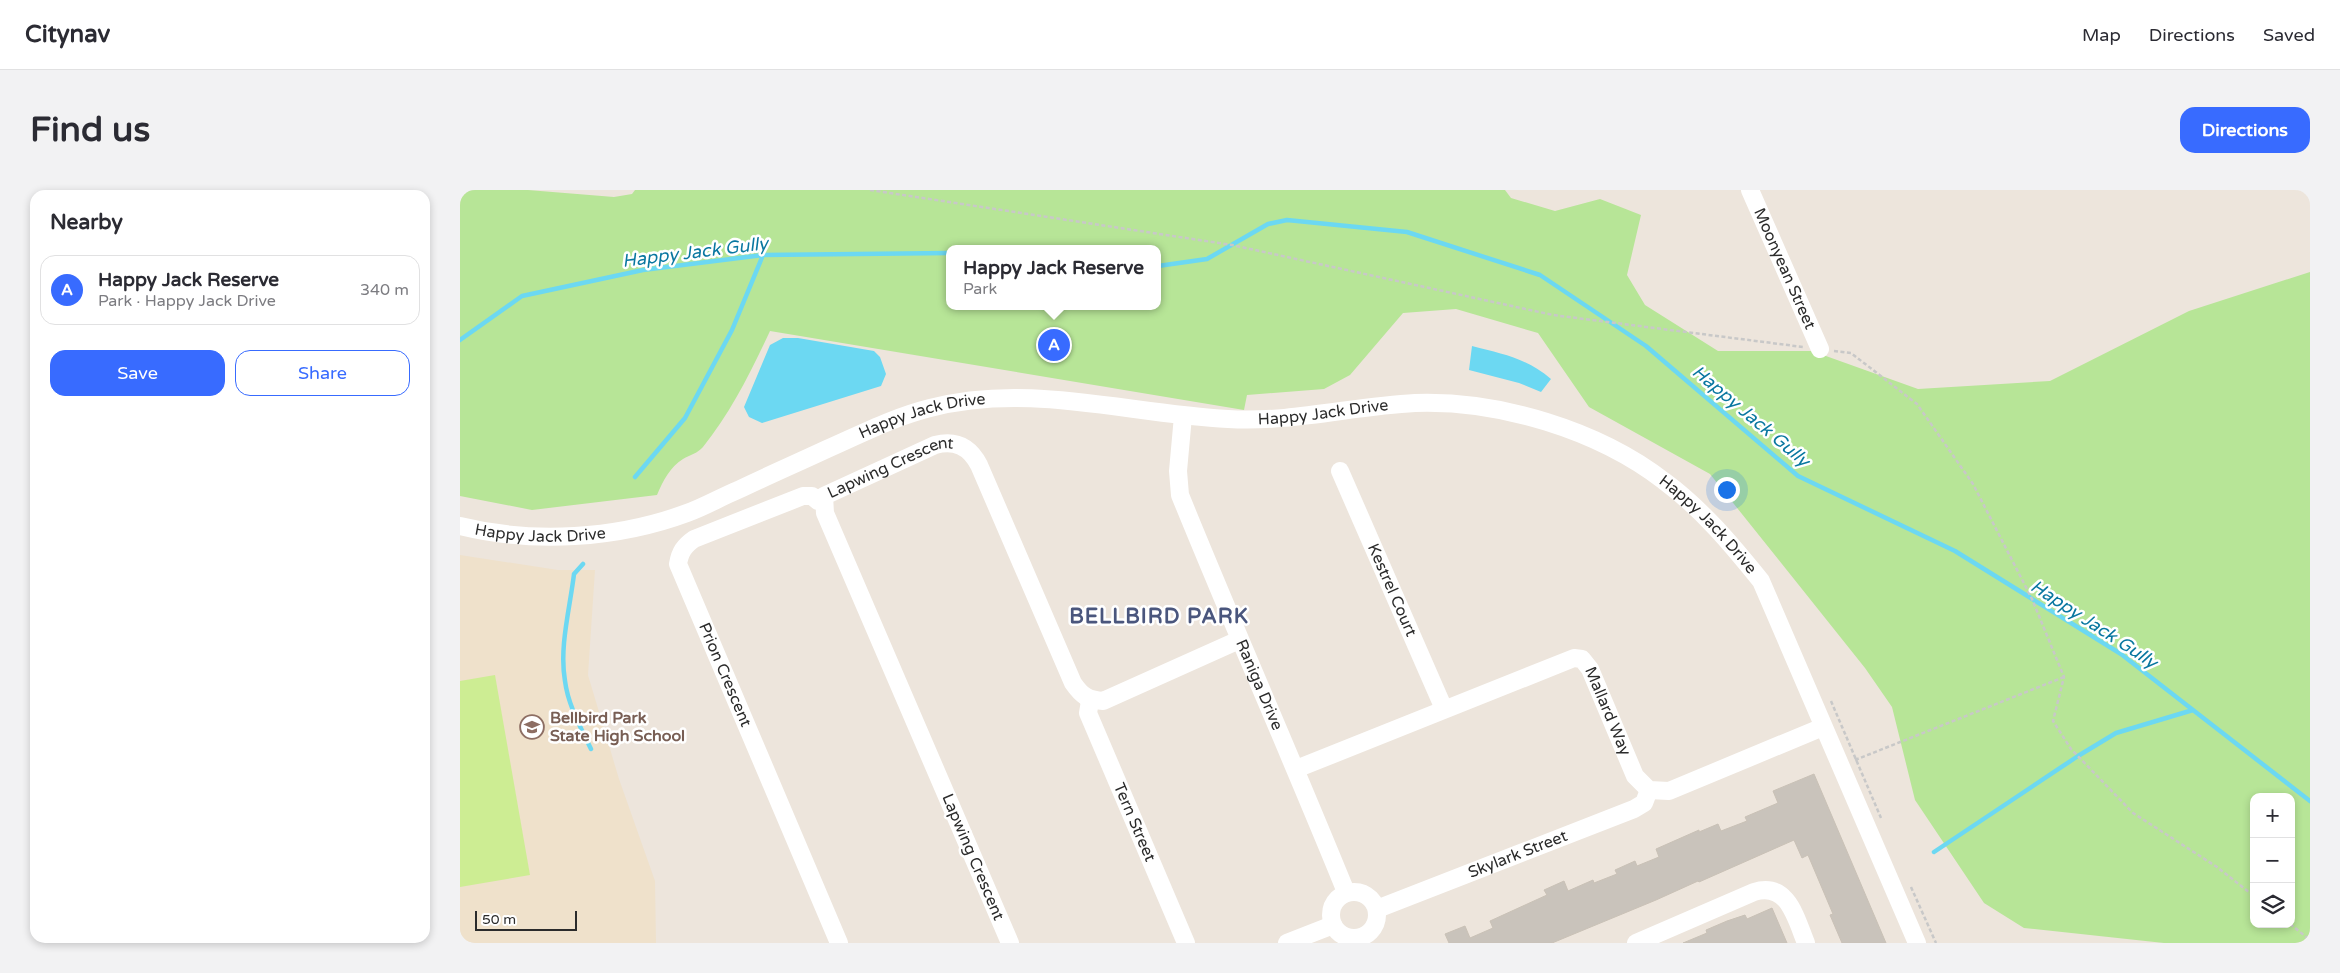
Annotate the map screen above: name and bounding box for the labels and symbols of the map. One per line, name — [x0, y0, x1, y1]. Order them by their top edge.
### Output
street label: Moonyean Street — [1749, 205, 1820, 332]
water label: Happy Jack Gully — [621, 232, 771, 272]
pin: A — [1038, 326, 1070, 364]
water label: Happy Jack Gully — [1688, 361, 1816, 473]
street label: Happy Jack Drive — [856, 389, 986, 443]
street label: Happy Jack Drive — [1257, 395, 1389, 429]
street label: Lapwing Crescent — [824, 433, 954, 503]
street label: Happy Jack Drive — [1655, 471, 1761, 578]
your location — [1714, 477, 1740, 503]
street label: Happy Jack Drive — [473, 520, 607, 547]
street label: Kestrel Court — [1363, 541, 1421, 640]
water label: Happy Jack Gully — [2027, 575, 2163, 674]
district label: BELLBIRD PARK — [1069, 604, 1249, 629]
street label: Prion Crescent — [694, 620, 756, 730]
street label: Raniga Drive — [1231, 636, 1287, 733]
street label: Mallard Way — [1580, 664, 1635, 759]
place label: Bellbird Park State High School — [550, 708, 685, 746]
school or university icon: Bellbird Park State High School — [519, 714, 545, 740]
street label: Tern Street — [1109, 780, 1160, 865]
street label: Lapwing Crescent — [937, 791, 1009, 923]
street label: Skylark Street — [1465, 826, 1570, 883]
scale bar — [475, 908, 578, 931]

